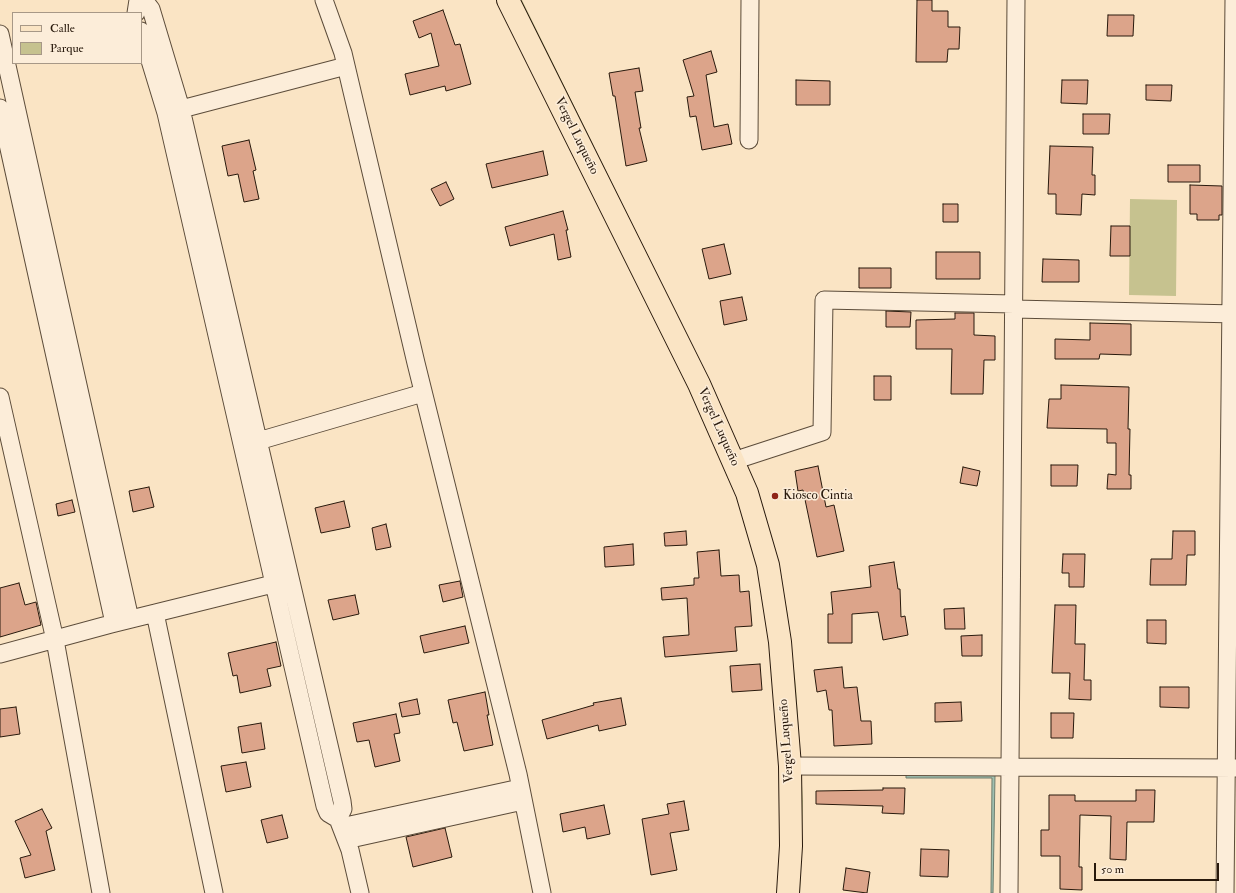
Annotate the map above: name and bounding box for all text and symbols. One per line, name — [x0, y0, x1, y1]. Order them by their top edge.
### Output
legend — [12, 12, 142, 64]
text: Calle — [50, 21, 75, 36]
text: Parque — [50, 41, 84, 56]
street label: Vergel Luqueño — [551, 95, 601, 177]
street label: Vergel Luqueño — [694, 385, 742, 469]
place label: Kiosco Cintia — [783, 488, 853, 504]
marker: Kiosco Cintia — [770, 491, 780, 501]
street label: Vergel Luqueño — [776, 698, 798, 784]
scale bar — [1096, 855, 1221, 881]
text: 50 m — [1101, 862, 1124, 877]

